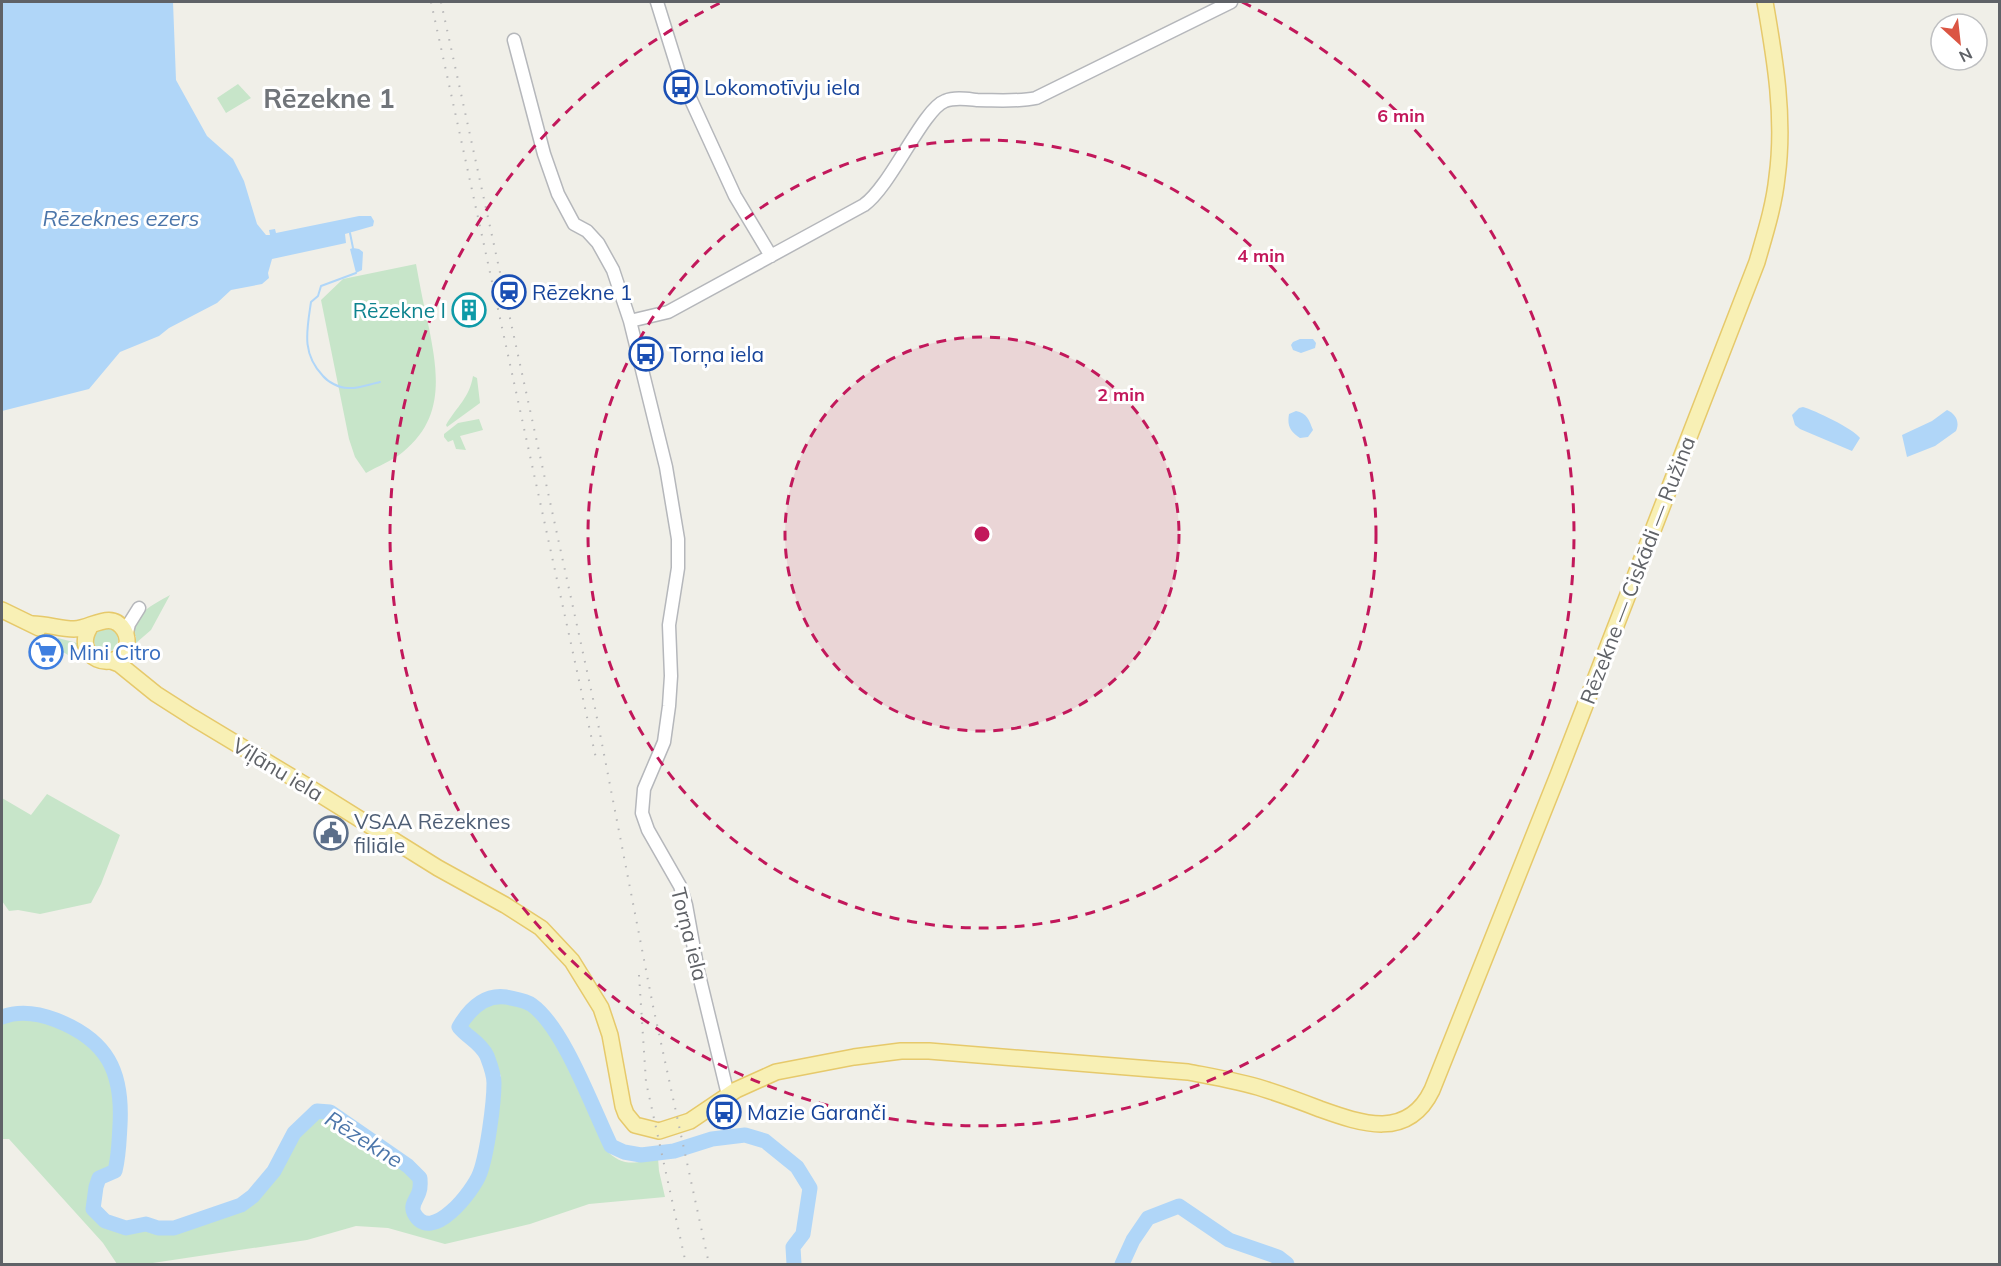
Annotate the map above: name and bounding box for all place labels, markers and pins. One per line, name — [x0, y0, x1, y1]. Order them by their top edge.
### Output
bus stop icon: Lokomotīvju iela — [663, 69, 699, 105]
place label: Lokomotīvju iela — [704, 74, 860, 100]
station icon: Rēzekne 1 — [491, 274, 527, 310]
place label: Rēzekne 1 — [532, 279, 632, 305]
building icon: Rēzekne I — [451, 292, 487, 328]
place label: Rēzekne I — [353, 297, 446, 323]
bus stop icon: Torņa iela — [628, 336, 664, 372]
place label: Torņa iela — [669, 341, 764, 369]
centre of rings — [972, 524, 992, 544]
supermarket icon: Mini Citro — [28, 634, 64, 670]
place label: Mini Citro — [69, 639, 161, 665]
place label: VSAA Rēzeknes filiāle — [354, 808, 511, 858]
public building icon: VSAA Rēzeknes filiāle — [313, 815, 349, 851]
bus stop icon: Mazie Garanči — [706, 1094, 742, 1130]
place label: Mazie Garanči — [747, 1099, 886, 1125]

